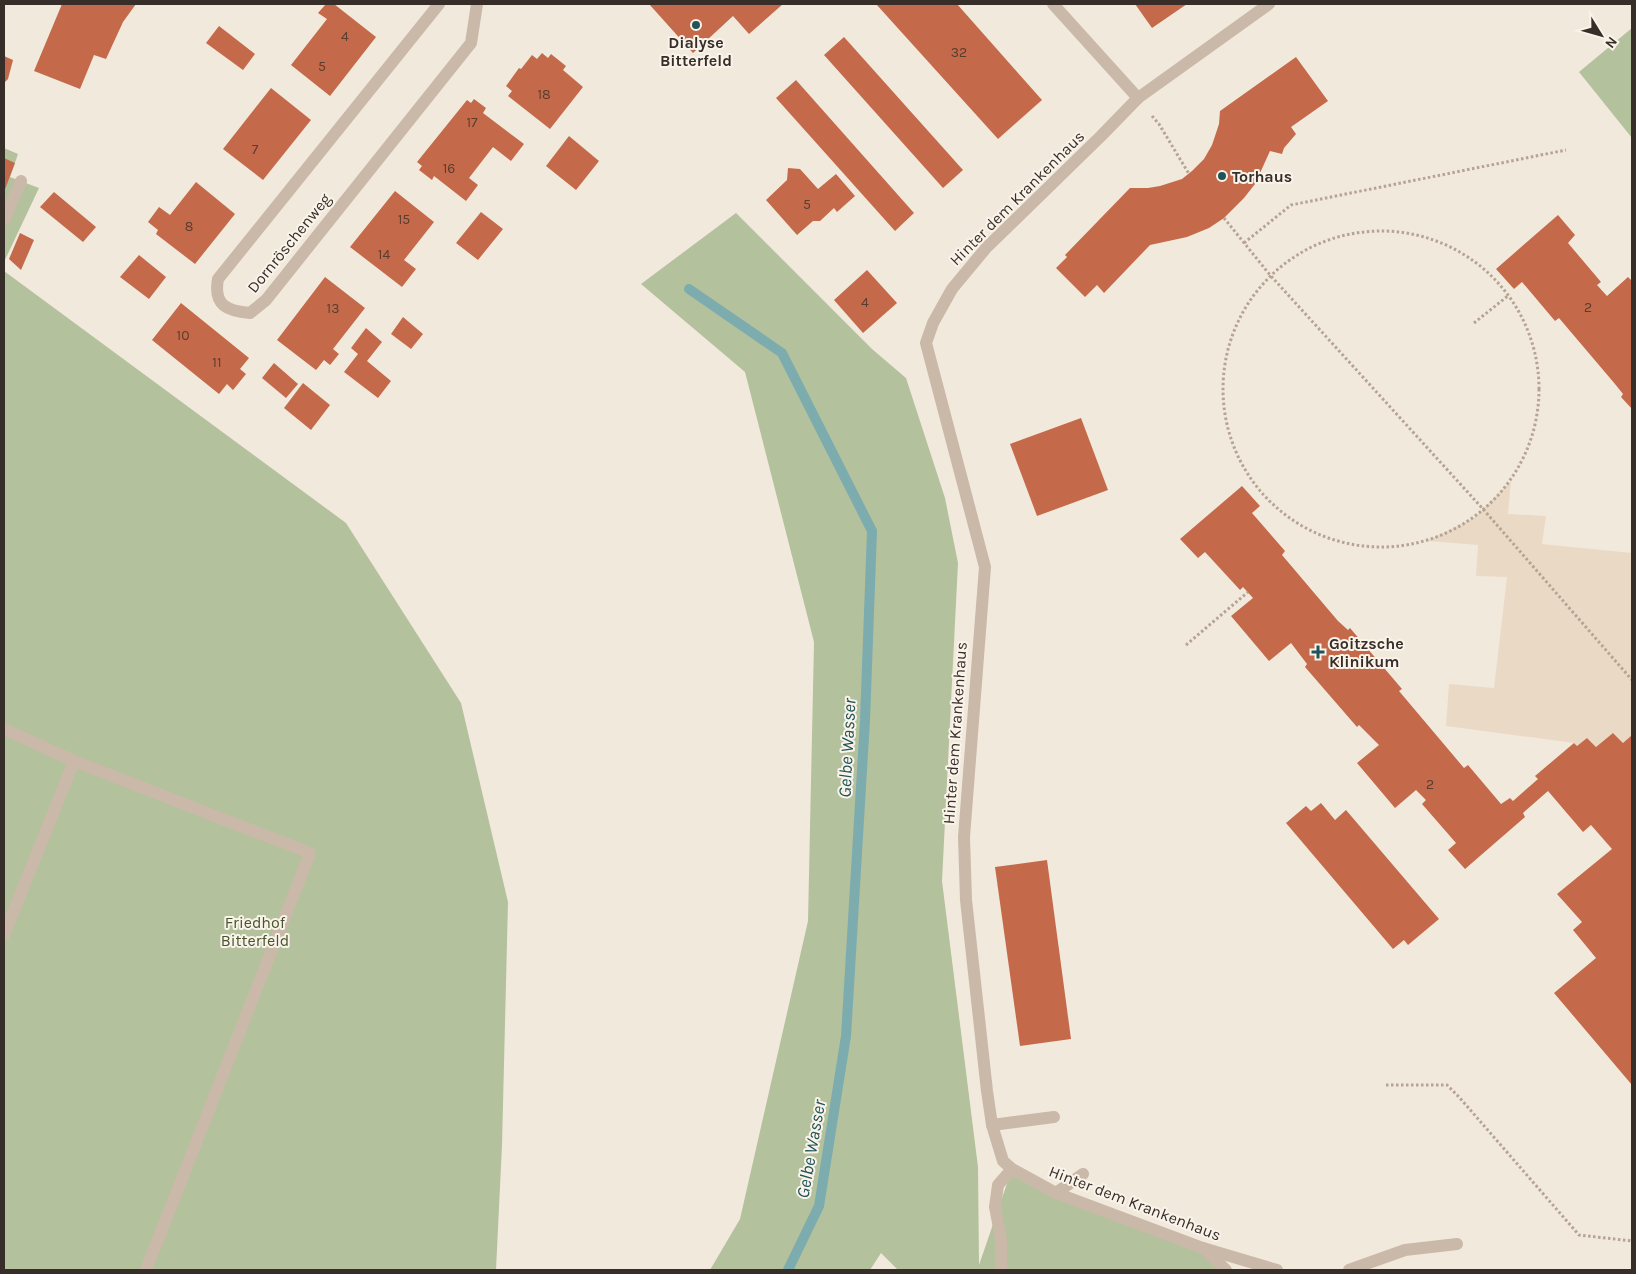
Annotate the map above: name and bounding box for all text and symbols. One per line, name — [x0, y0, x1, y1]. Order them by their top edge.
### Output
north arrow — [1576, 10, 1626, 60]
marker: Dialyse Bitterfeld — [690, 19, 702, 31]
house number: 4 — [341, 28, 349, 45]
place label: Dialyse Bitterfeld — [660, 33, 732, 70]
text: N — [1601, 33, 1621, 52]
house number: 32 — [951, 44, 967, 61]
house number: 5 — [318, 58, 326, 75]
house number: 18 — [537, 86, 551, 103]
house number: 17 — [466, 114, 478, 131]
street label: Hinter dem Krankenhaus — [946, 127, 1088, 269]
house number: 7 — [252, 141, 259, 158]
house number: 16 — [443, 160, 455, 177]
place label: Torhaus — [1232, 167, 1292, 186]
marker: Torhaus — [1216, 170, 1228, 182]
street label: Dornröschenweg — [243, 189, 335, 297]
house number: 5 — [803, 196, 811, 213]
house number: 15 — [398, 211, 410, 228]
house number: 8 — [185, 218, 193, 235]
house number: 14 — [378, 246, 390, 263]
house number: 4 — [861, 294, 869, 311]
house number: 2 — [1584, 299, 1592, 316]
house number: 13 — [327, 300, 339, 317]
house number: 10 — [177, 327, 189, 344]
house number: 11 — [212, 354, 222, 371]
place label: Goitzsche Klinikum — [1329, 634, 1404, 671]
street label: Hinter dem Krankenhaus — [939, 641, 971, 825]
marker: Goitzsche Klinikum — [1311, 645, 1325, 659]
water label: Gelbe Wasser — [833, 697, 861, 798]
house number: 2 — [1426, 776, 1434, 793]
park label: Friedhof Bitterfeld — [221, 913, 289, 950]
water label: Gelbe Wasser — [792, 1097, 831, 1200]
street label: Hinter dem Krankenhaus — [1046, 1161, 1224, 1245]

